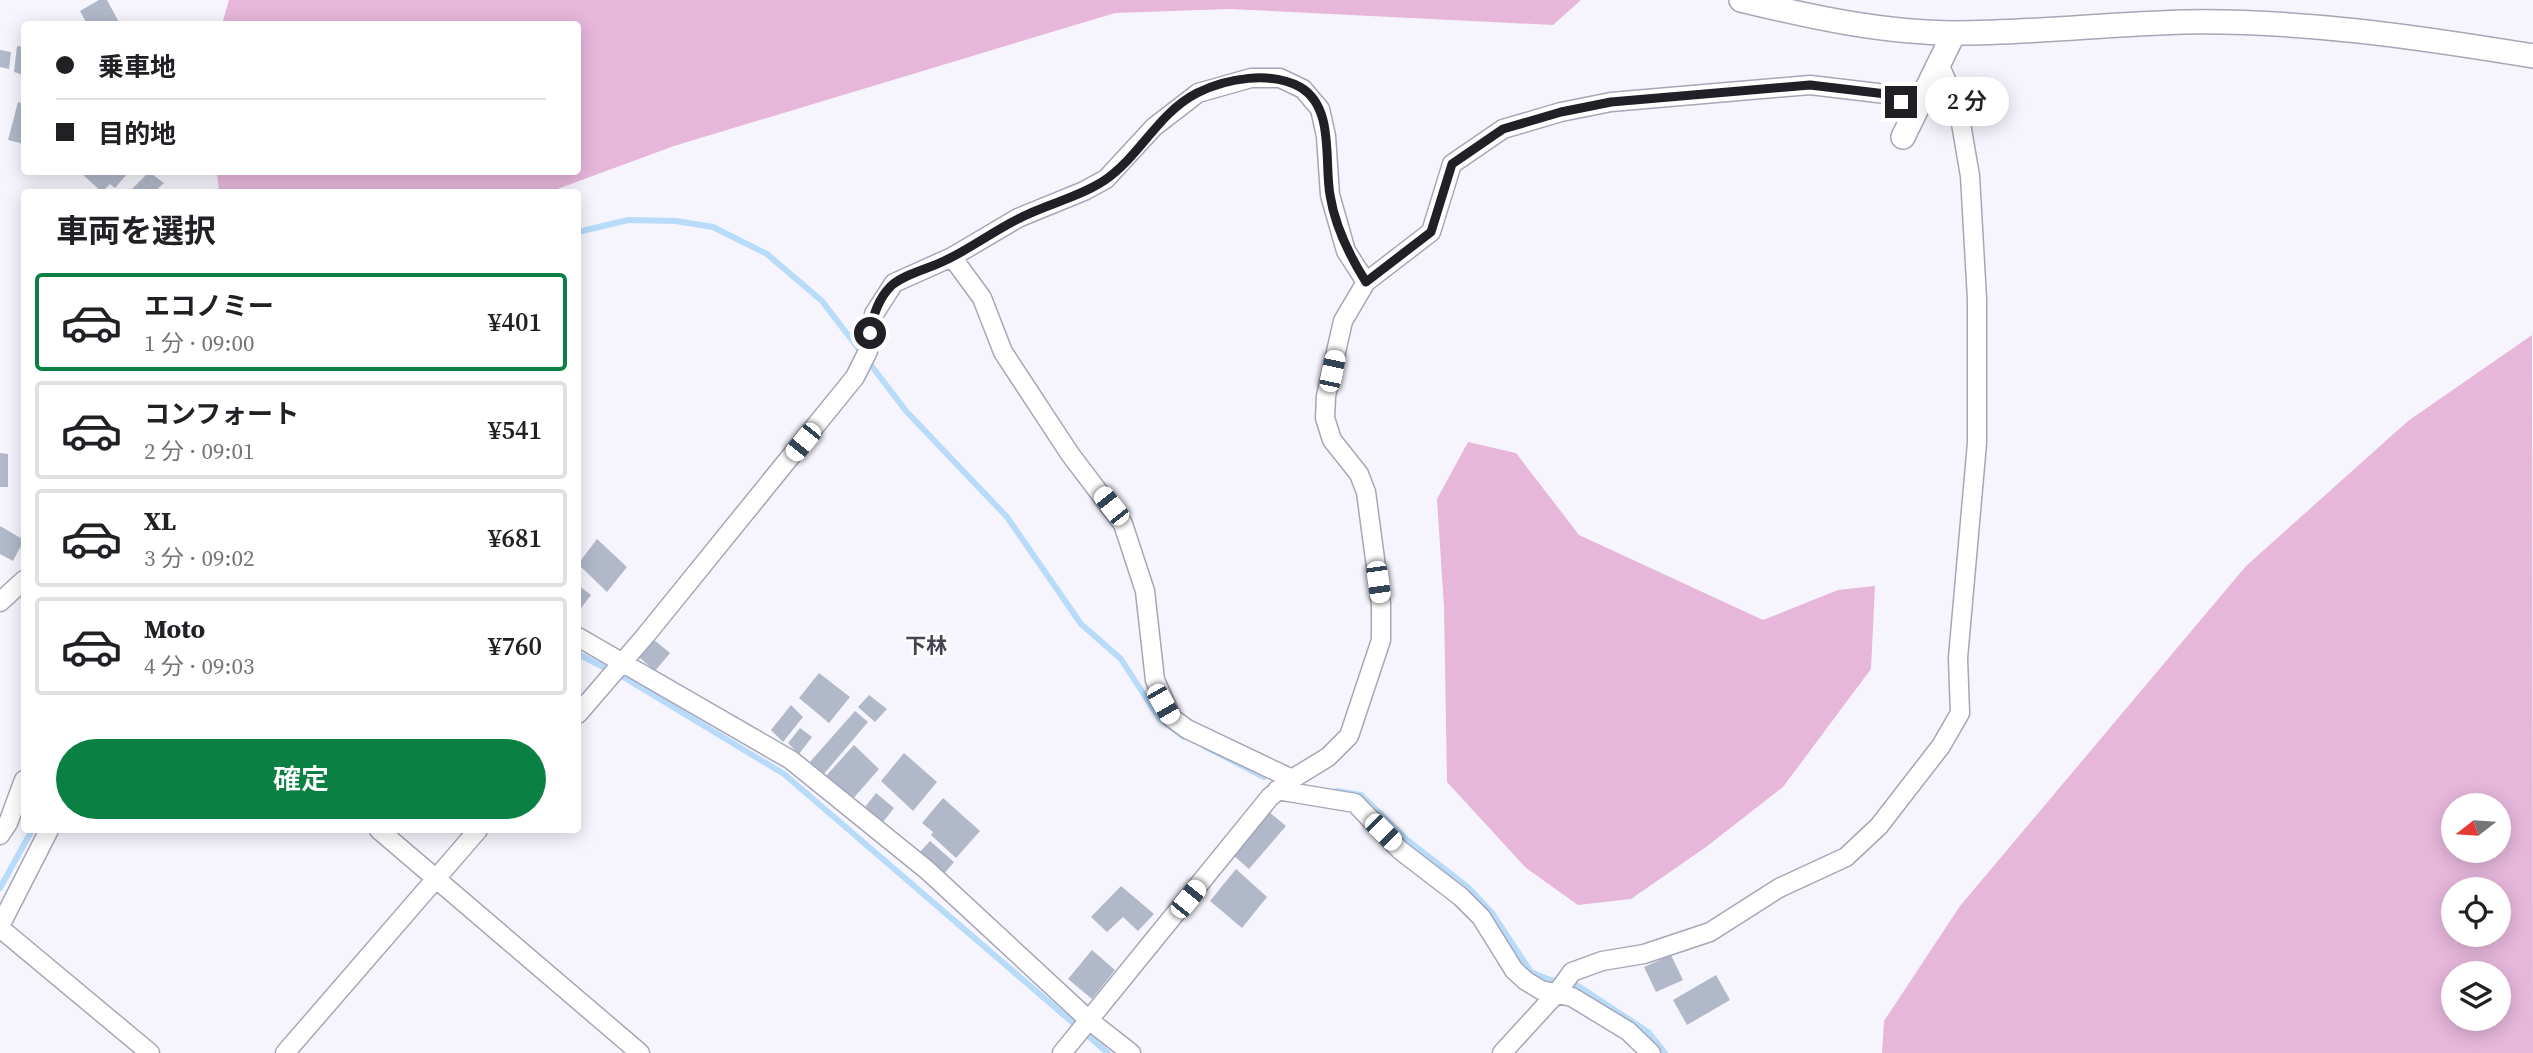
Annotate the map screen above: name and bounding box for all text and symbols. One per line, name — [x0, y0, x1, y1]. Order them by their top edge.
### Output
text: 乗車地 — [98, 49, 176, 85]
callout: 2 分 — [1926, 78, 2010, 126]
text: 2 分 — [1947, 85, 1987, 117]
route end — [1885, 86, 1917, 118]
text: 目的地 — [98, 116, 176, 152]
text: 車両を選択 — [56, 209, 216, 253]
text: エコノミー — [144, 288, 274, 324]
icon: car — [60, 291, 123, 354]
text: ¥401 — [488, 304, 542, 340]
route start — [854, 317, 886, 349]
text: 1 分 · 09:00 — [144, 327, 254, 359]
car — [1318, 348, 1347, 394]
text: コンフォート — [144, 396, 299, 432]
icon: car — [60, 399, 123, 462]
text: ¥541 — [488, 412, 542, 448]
car — [782, 419, 825, 465]
text: 2 分 · 09:01 — [144, 435, 254, 467]
car — [1090, 483, 1133, 529]
text: XL — [144, 503, 176, 539]
icon: car — [60, 507, 123, 570]
text: ¥681 — [488, 520, 542, 556]
text: 3 分 · 09:02 — [144, 542, 254, 574]
car — [1365, 560, 1392, 604]
text: Moto — [144, 611, 205, 647]
icon: car — [60, 615, 123, 678]
text: ¥760 — [488, 628, 542, 664]
district label: 下林 — [905, 631, 947, 660]
text: 4 分 · 09:03 — [144, 650, 254, 682]
car — [1144, 681, 1183, 727]
button: 確定 — [56, 739, 546, 819]
north arrow — [2441, 793, 2511, 863]
map controls — [2441, 793, 2511, 1031]
car — [1361, 810, 1406, 854]
car — [1167, 876, 1210, 922]
button: locate — [2441, 877, 2511, 947]
button: layers — [2441, 961, 2511, 1031]

